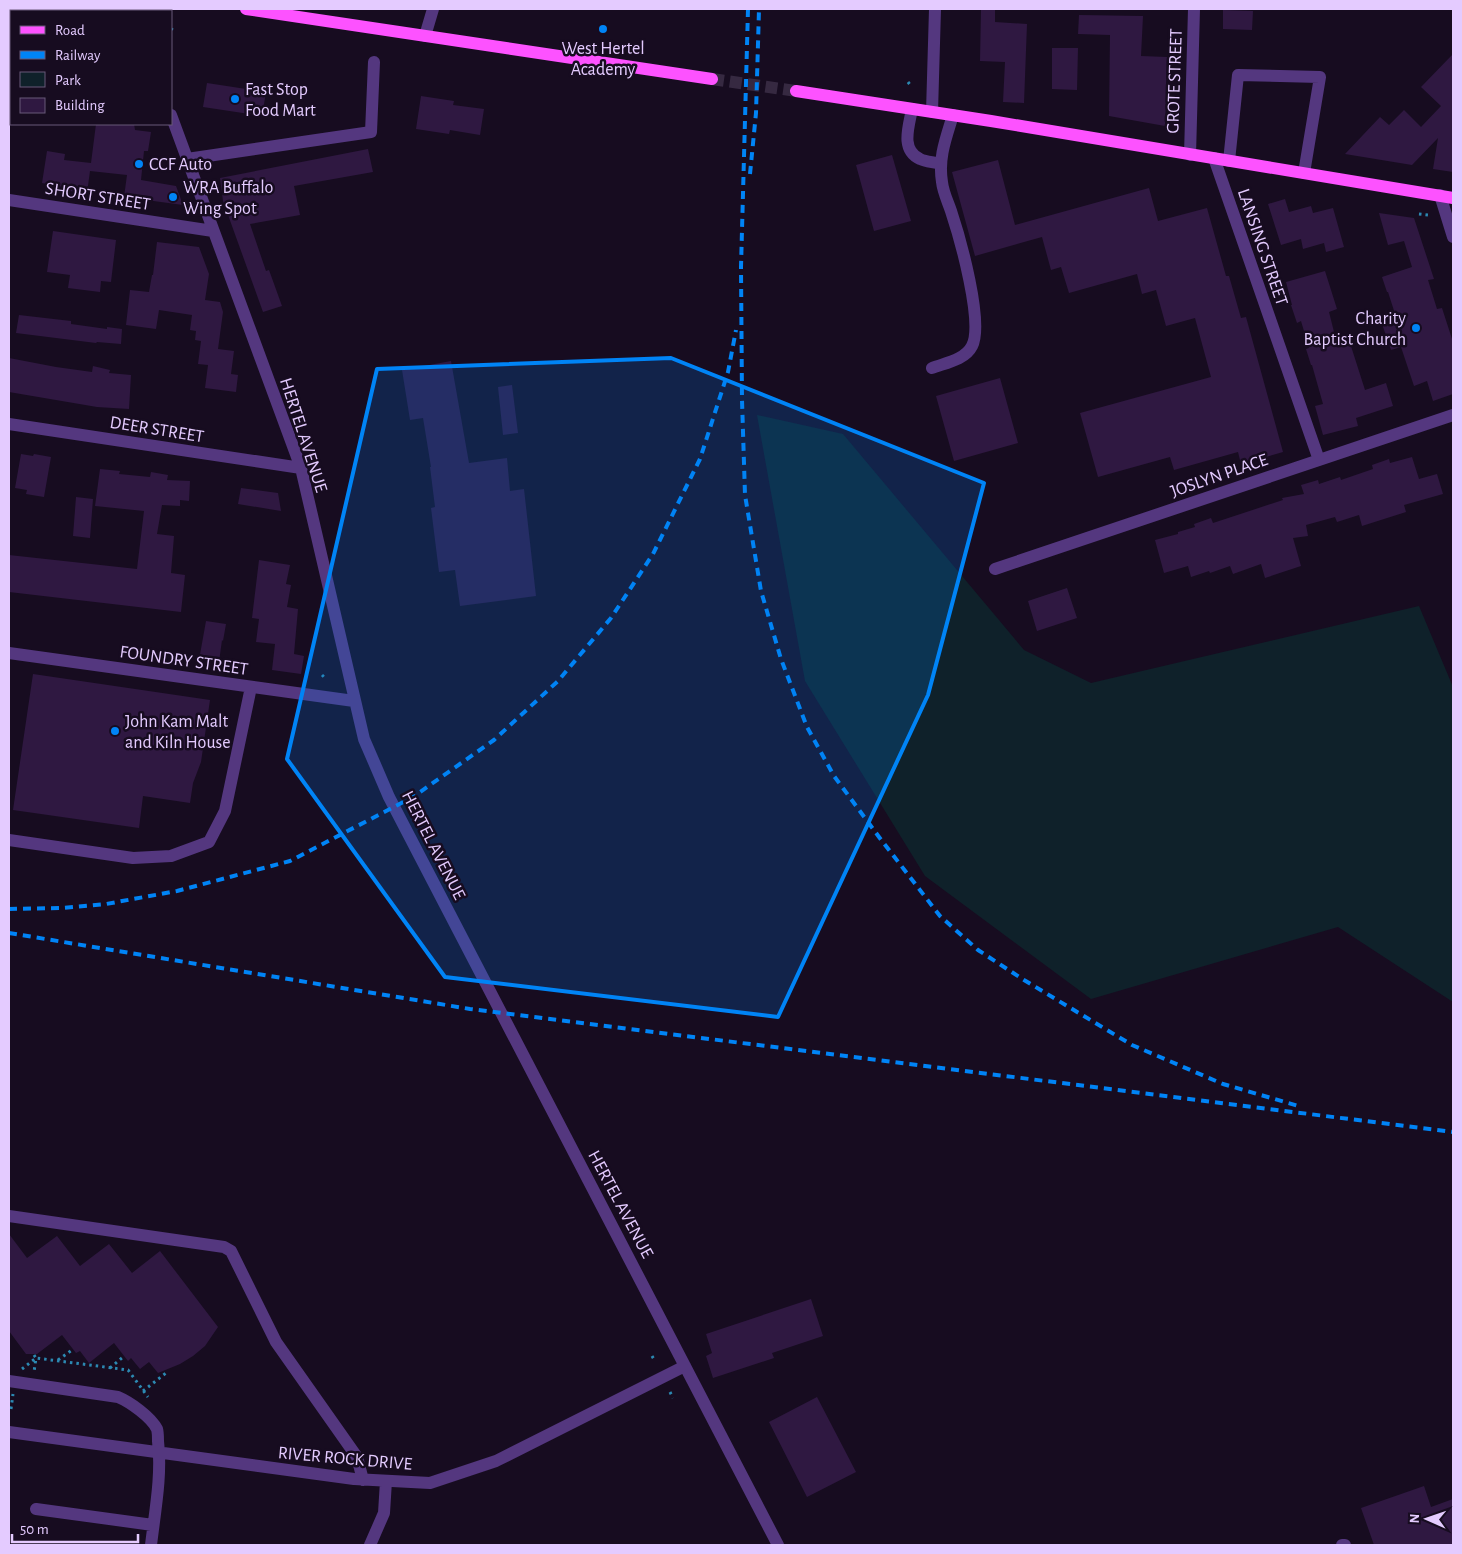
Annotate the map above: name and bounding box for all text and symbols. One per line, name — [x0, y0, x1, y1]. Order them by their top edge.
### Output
legend — [10, 10, 172, 125]
text: Road — [55, 23, 85, 38]
marker: West Hertel Academy — [597, 23, 609, 35]
street label: GROTE STREET — [1164, 28, 1186, 134]
place label: West Hertel Academy — [561, 40, 645, 79]
text: Railway — [55, 48, 101, 63]
text: Park — [55, 73, 81, 88]
place label: Fast Stop Food Mart — [245, 81, 316, 120]
marker: Fast Stop Food Mart — [229, 93, 241, 105]
text: Building — [55, 98, 105, 113]
place label: CCF Auto — [149, 156, 212, 174]
marker: CCF Auto — [133, 158, 145, 170]
place label: WRA Buffalo Wing Spot — [183, 179, 274, 218]
street label: SHORT STREET — [44, 180, 152, 214]
street label: LANSING STREET — [1234, 186, 1291, 308]
marker: WRA Buffalo Wing Spot — [167, 191, 179, 203]
place label: Charity Baptist Church — [1304, 310, 1406, 349]
marker: Charity Baptist Church — [1410, 322, 1422, 334]
street label: HERTEL AVENUE — [276, 376, 330, 495]
street label: DEER STREET — [108, 414, 205, 446]
street label: JOSLYN PLACE — [1168, 451, 1271, 501]
street label: FOUNDRY STREET — [118, 643, 249, 679]
place label: John Kam Malt and Kiln House — [125, 713, 231, 752]
marker: John Kam Malt and Kiln House — [109, 725, 121, 737]
street label: HERTEL AVENUE — [398, 788, 468, 903]
street label: HERTEL AVENUE — [584, 1148, 656, 1262]
street label: RIVER ROCK DRIVE — [277, 1444, 413, 1474]
north arrow — [1402, 1494, 1452, 1544]
scale bar — [12, 1512, 139, 1544]
text: N — [1408, 1513, 1422, 1524]
text: 50 m — [20, 1522, 49, 1537]

